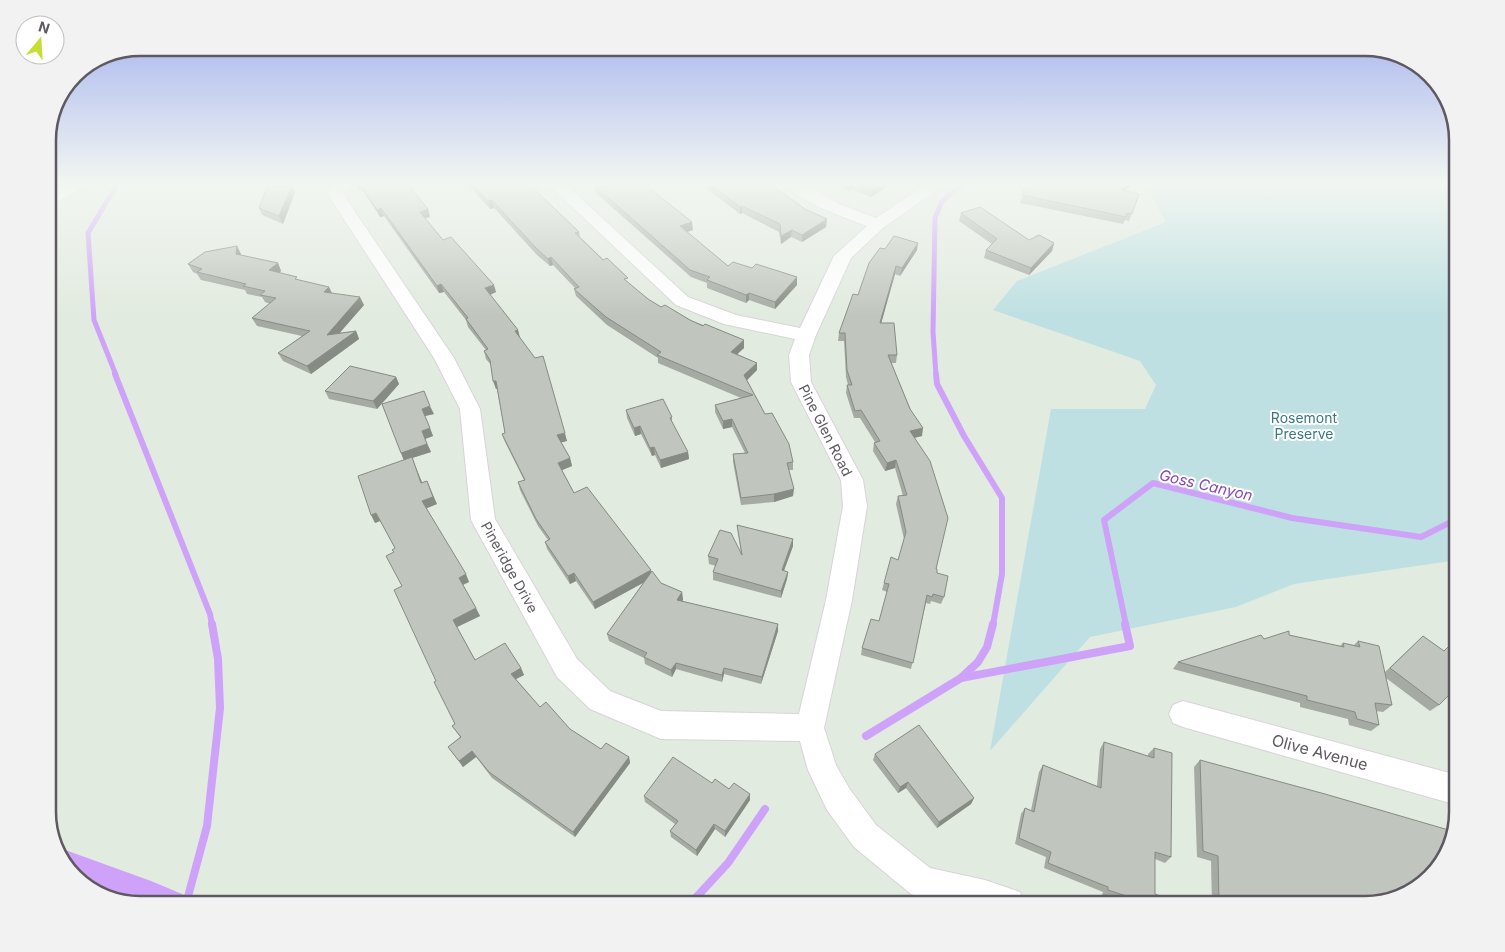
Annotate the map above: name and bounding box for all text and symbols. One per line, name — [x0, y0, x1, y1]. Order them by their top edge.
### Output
north arrow — [15, 15, 65, 65]
text: N — [36, 17, 52, 37]
street label: Pine Glen Road — [796, 381, 856, 479]
park label: Rosemont Preserve — [1271, 409, 1338, 442]
water label: Goss Canyon — [1158, 465, 1255, 505]
street label: Pineridge Drive — [478, 518, 542, 616]
street label: Olive Avenue — [1270, 730, 1370, 774]

